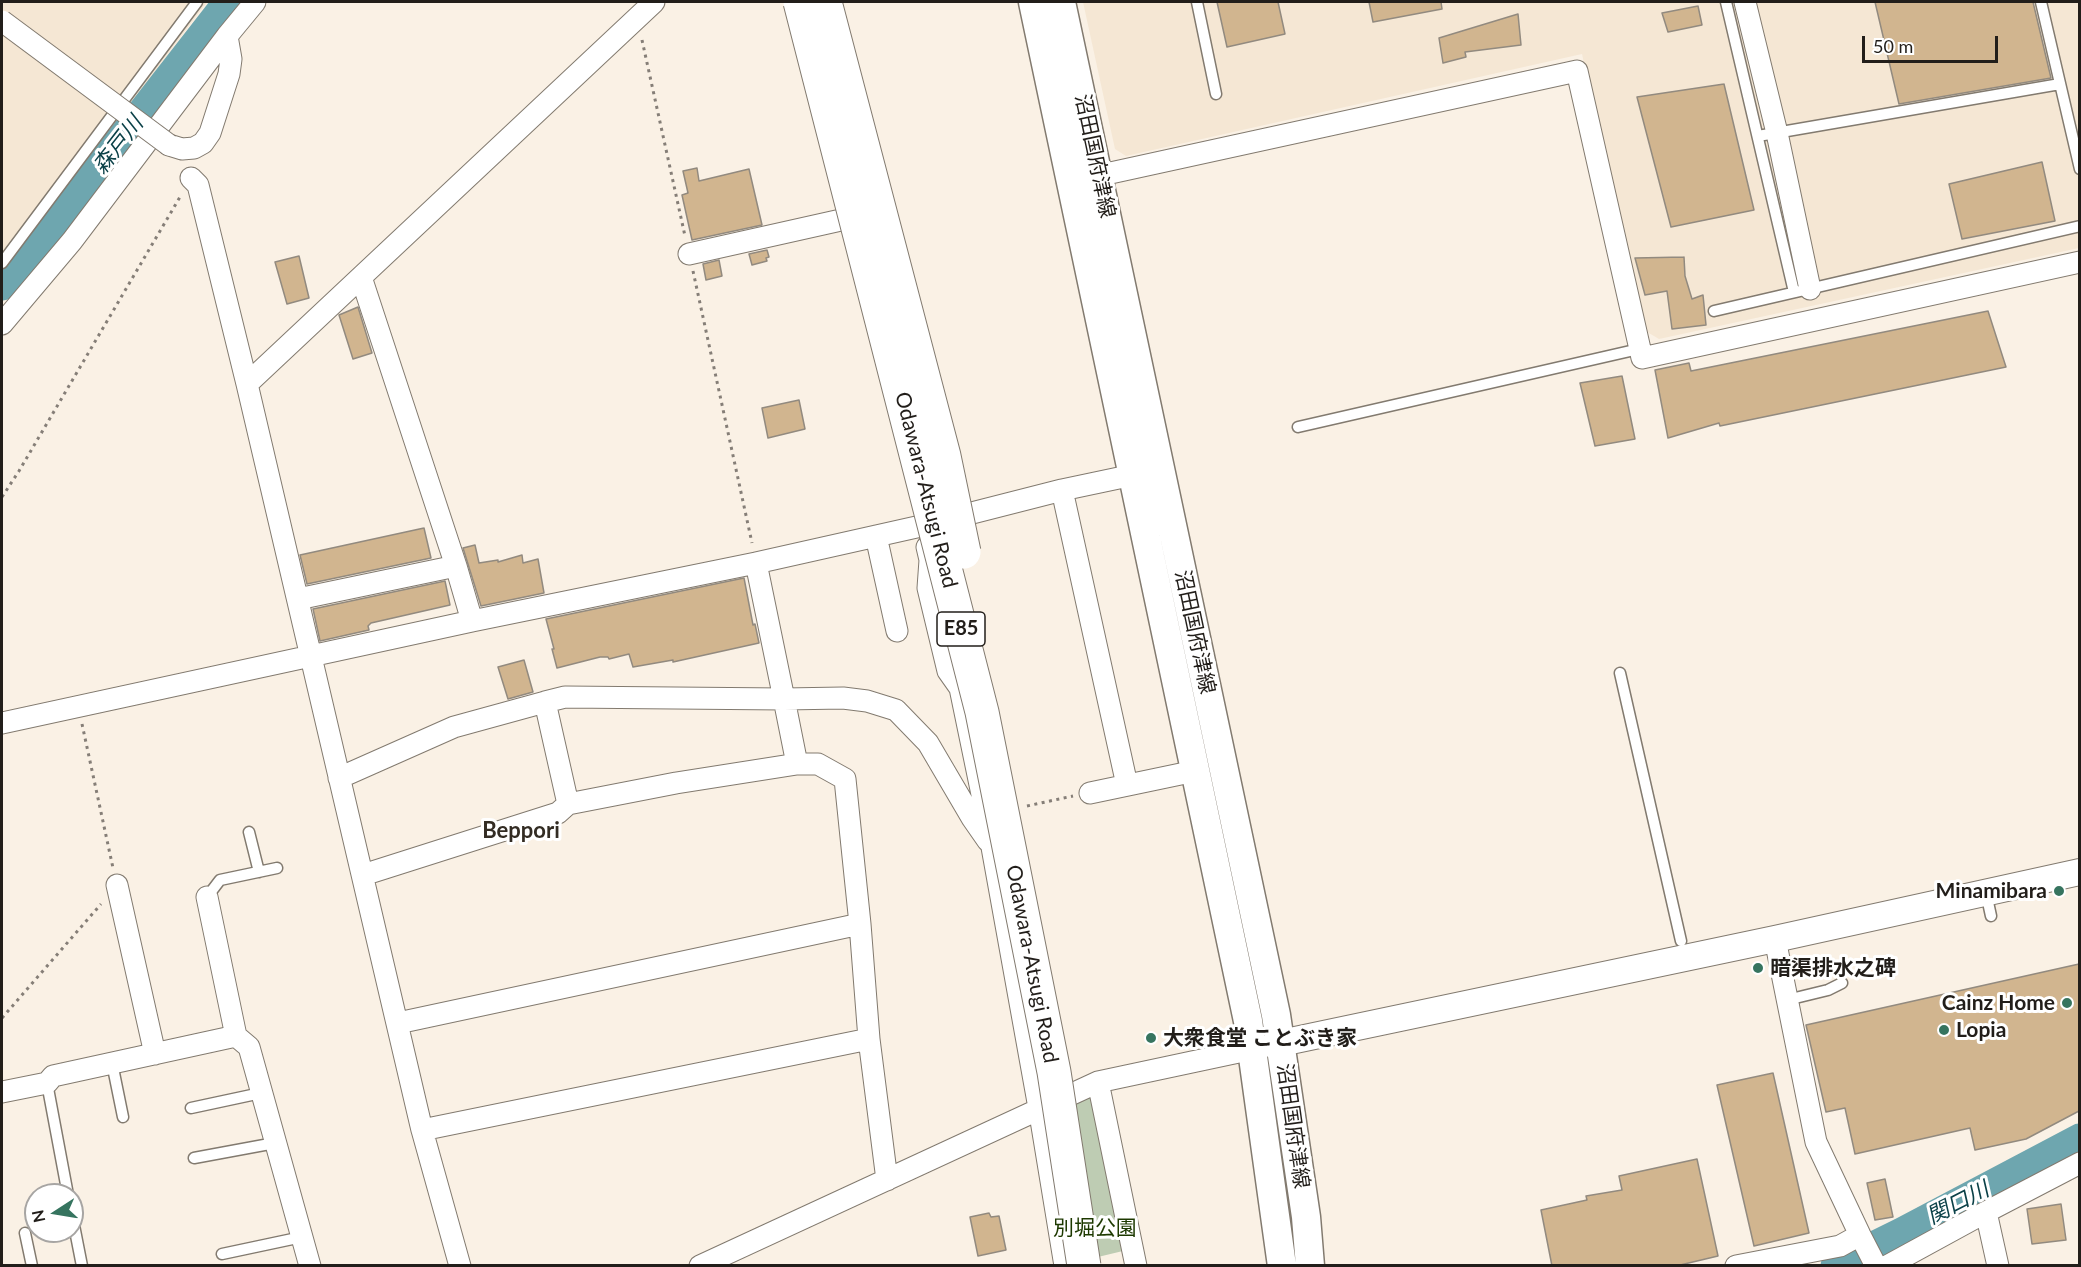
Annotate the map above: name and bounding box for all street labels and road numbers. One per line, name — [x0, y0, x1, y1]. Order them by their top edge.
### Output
street label: 沼田国府津線 — [1070, 92, 1120, 220]
street label: Odawara-Atsugi Road — [889, 389, 963, 591]
street label: 沼田国府津線 — [1170, 568, 1220, 696]
road number: E85 — [937, 612, 985, 646]
street label: Odawara-Atsugi Road — [1000, 863, 1064, 1065]
street label: 沼田国府津線 — [1272, 1062, 1314, 1190]

